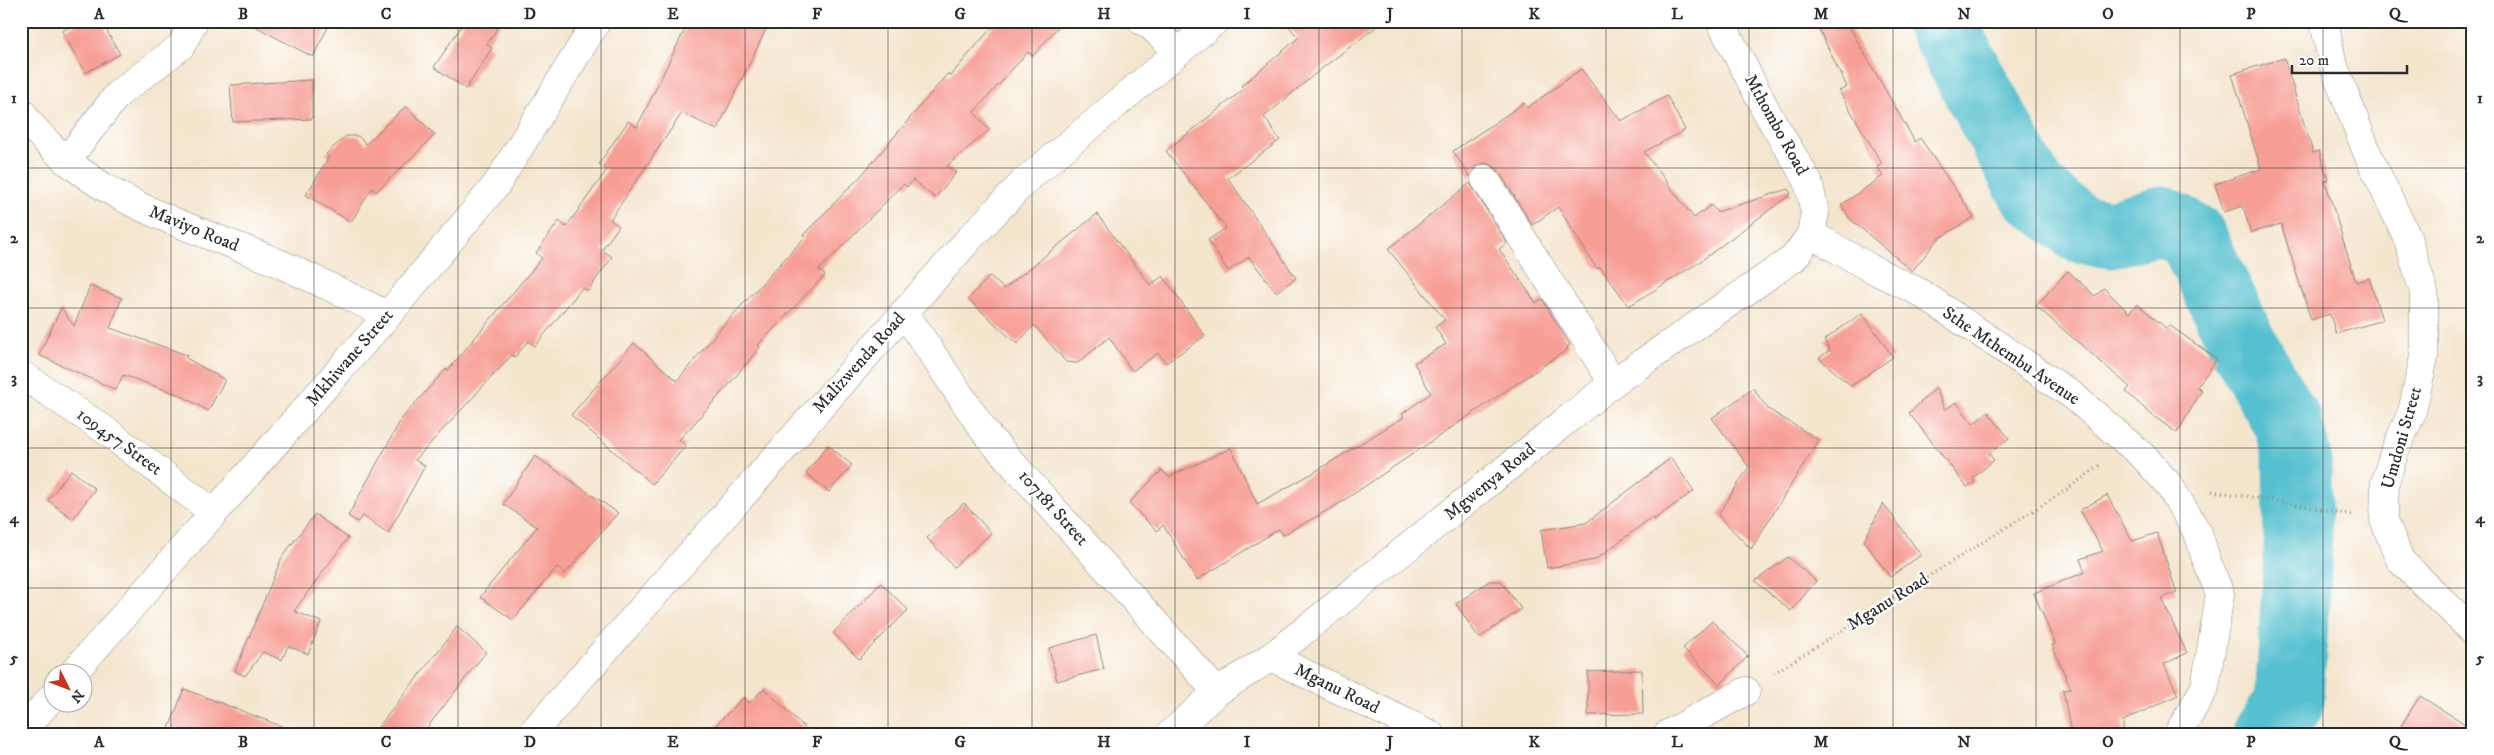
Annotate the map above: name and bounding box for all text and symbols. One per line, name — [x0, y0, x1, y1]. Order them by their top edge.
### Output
text: A — [93, 4, 105, 24]
text: B — [238, 4, 248, 24]
text: C — [381, 4, 391, 24]
text: D — [524, 4, 536, 24]
text: E — [667, 4, 679, 24]
text: F — [812, 4, 822, 24]
text: G — [954, 4, 966, 24]
text: H — [1097, 4, 1111, 24]
text: I — [1244, 4, 1251, 24]
text: J — [1385, 4, 1394, 24]
text: K — [1528, 4, 1540, 24]
text: L — [1671, 4, 1683, 24]
text: M — [1814, 4, 1829, 24]
text: N — [1957, 4, 1971, 24]
text: O — [2102, 4, 2114, 24]
text: P — [2246, 4, 2256, 24]
text: Q — [2389, 4, 2409, 24]
scale bar — [2292, 42, 2406, 74]
text: 20 m — [2299, 51, 2329, 70]
street label: Mthombo Road — [1739, 71, 1813, 179]
text: 1 — [11, 88, 17, 108]
text: 1 — [2477, 88, 2483, 108]
street label: Maviyo Road — [146, 201, 242, 257]
text: 2 — [10, 228, 19, 248]
text: 2 — [2476, 228, 2485, 248]
street label: Sthe Mthembu Avenue — [1938, 302, 2084, 410]
street label: Mkhiwane Street — [302, 305, 398, 411]
street label: Malizwenda Road — [808, 308, 910, 418]
text: 3 — [11, 368, 17, 388]
text: 3 — [2477, 368, 2483, 388]
street label: Umdoni Street — [2377, 384, 2427, 492]
street label: 109457 Street — [72, 404, 166, 481]
street label: Mgwenya Road — [1440, 439, 1540, 525]
street label: 107181 Street — [1013, 466, 1093, 551]
text: 4 — [8, 508, 19, 528]
text: 4 — [2474, 508, 2485, 528]
street label: Mganu Road — [1843, 568, 1933, 636]
text: 5 — [9, 648, 18, 668]
text: 5 — [2475, 648, 2484, 668]
street label: Mganu Road — [1291, 659, 1383, 719]
north arrow — [42, 662, 92, 712]
text: N — [66, 686, 87, 707]
text: A — [93, 732, 105, 752]
text: B — [238, 732, 248, 752]
text: C — [381, 732, 391, 752]
text: D — [524, 732, 536, 752]
text: E — [667, 732, 679, 752]
text: F — [812, 732, 822, 752]
text: G — [954, 732, 966, 752]
text: H — [1097, 732, 1111, 752]
text: I — [1244, 732, 1251, 752]
text: J — [1385, 732, 1394, 752]
text: K — [1528, 732, 1540, 752]
text: L — [1671, 732, 1683, 752]
text: M — [1814, 732, 1829, 752]
text: N — [1957, 732, 1971, 752]
text: O — [2102, 732, 2114, 752]
text: P — [2246, 732, 2256, 752]
text: Q — [2389, 732, 2409, 752]

